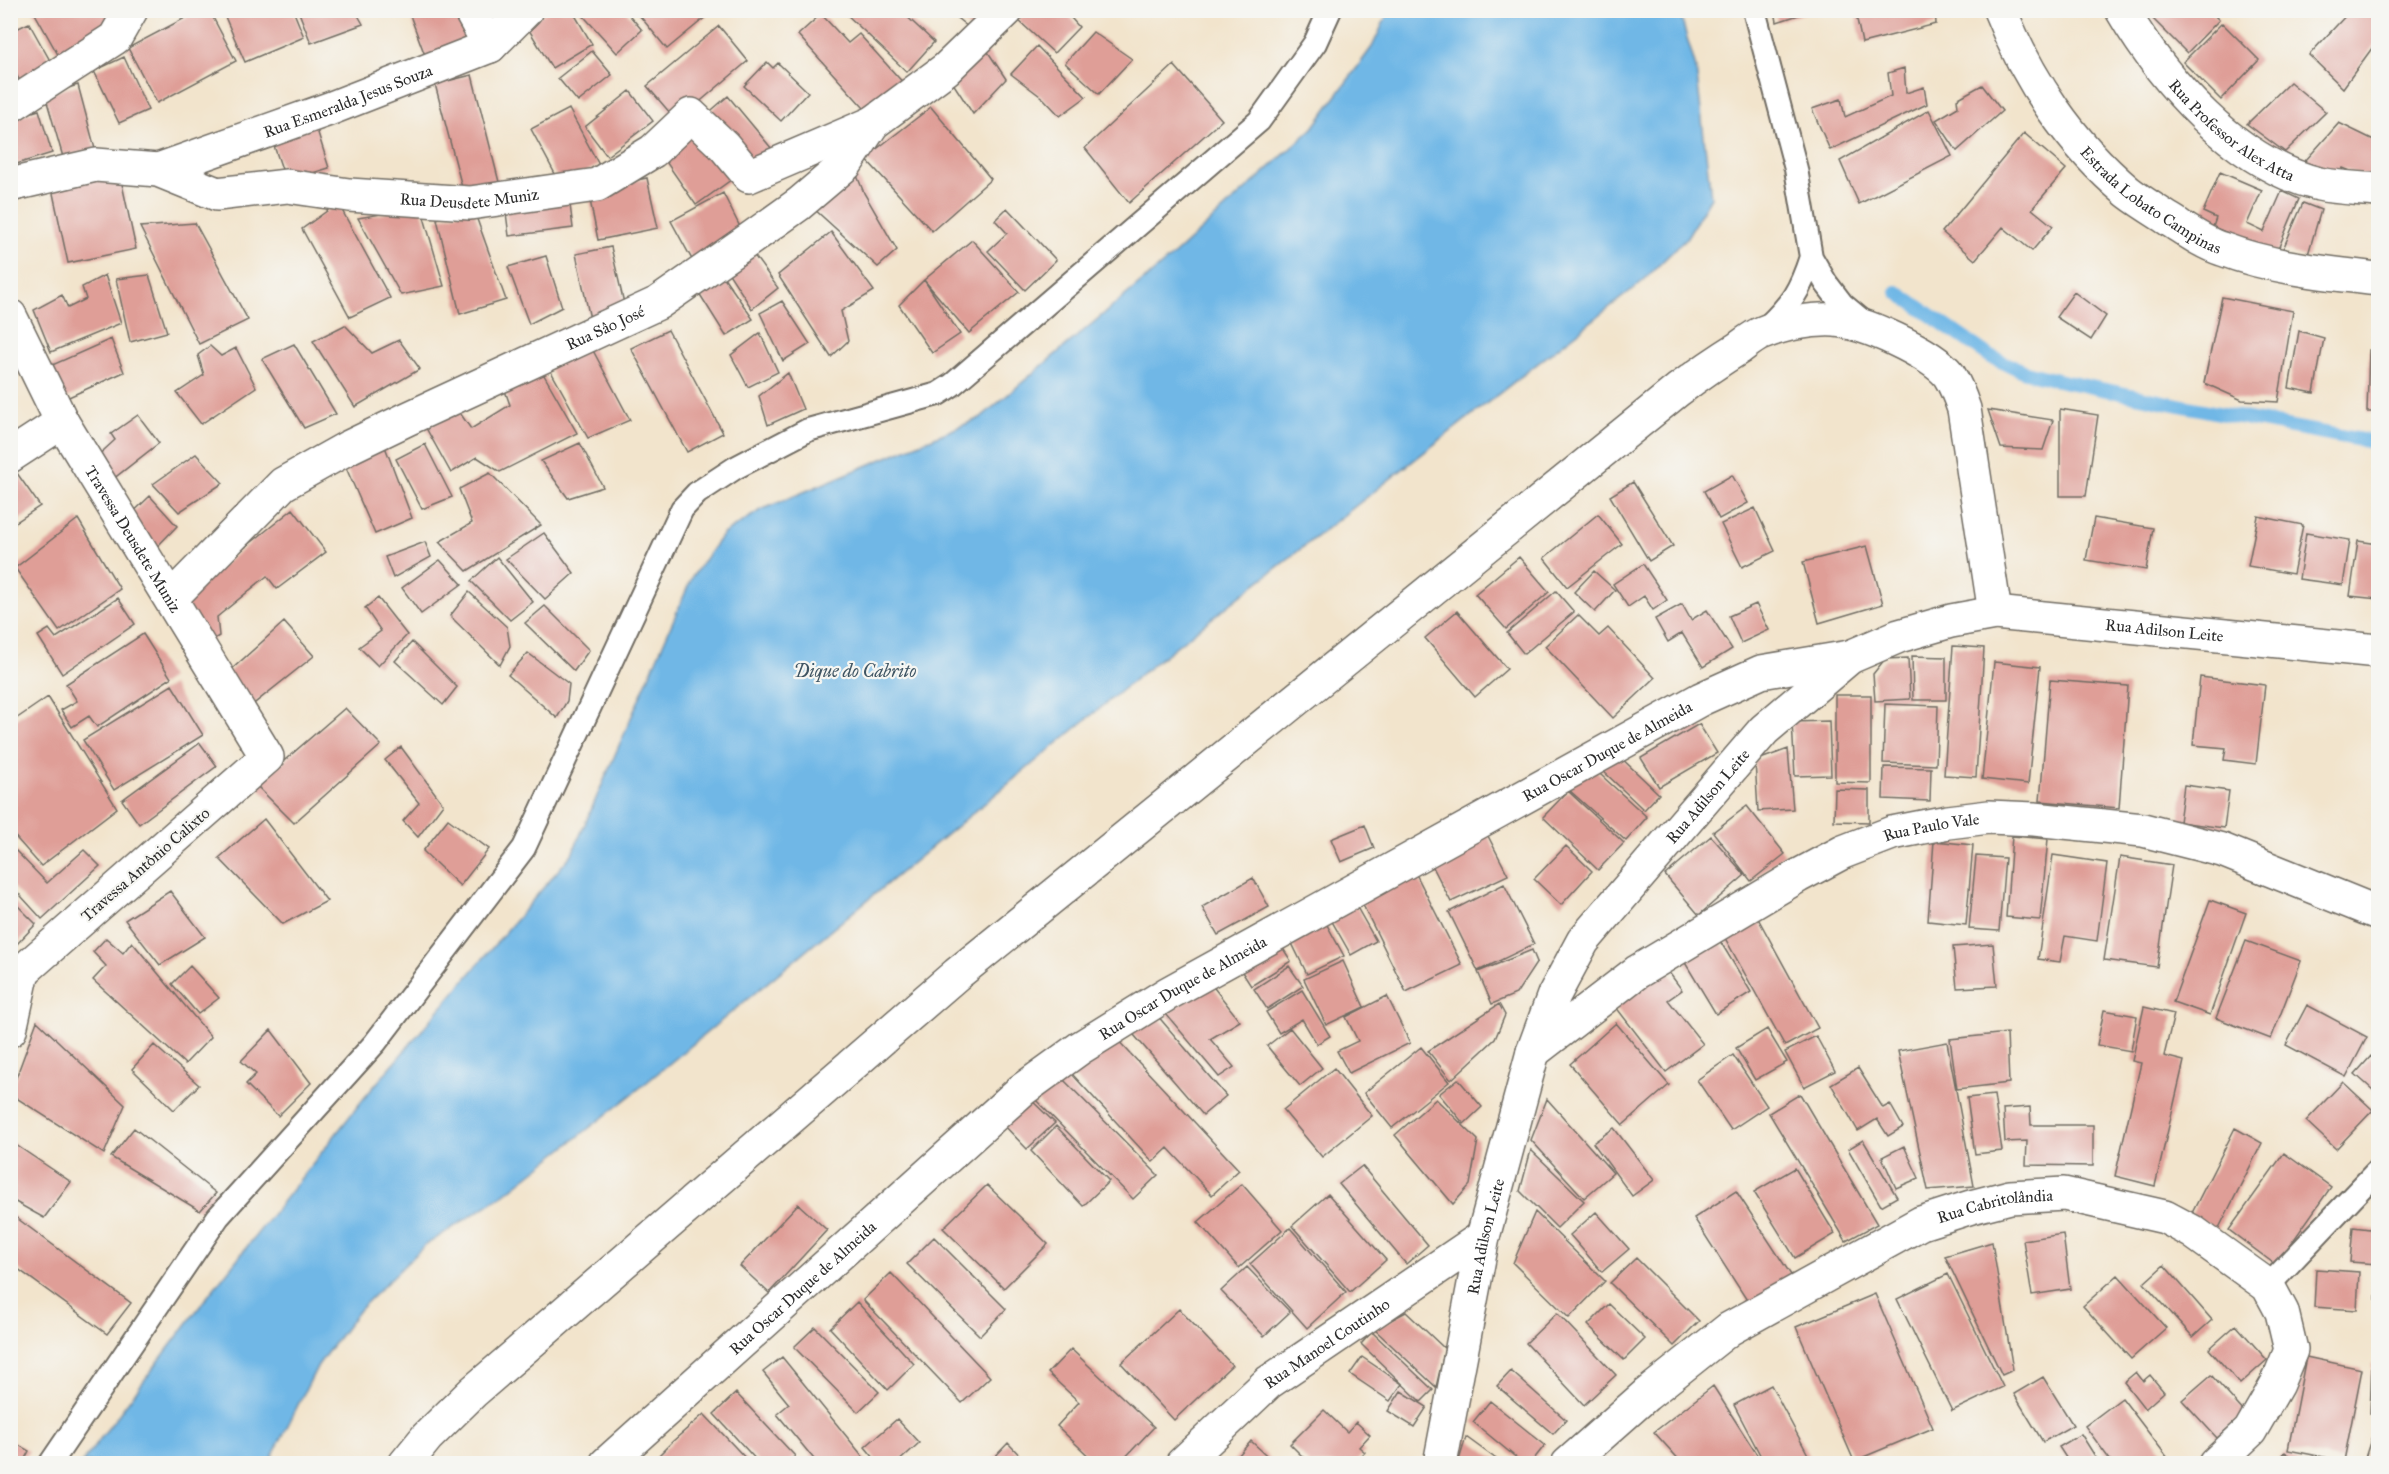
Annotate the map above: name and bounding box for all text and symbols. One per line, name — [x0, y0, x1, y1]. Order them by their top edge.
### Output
street label: Rua Esmeralda Jesus Souza — [261, 60, 435, 142]
street label: Rua Professor Alex Atta — [2165, 76, 2297, 185]
street label: Estrada Lobato Campinas — [2076, 143, 2224, 258]
street label: Rua Deusdete Muniz — [399, 184, 540, 213]
street label: Rua Sâo José — [563, 301, 648, 354]
street label: Travessa Deusdete Muniz — [81, 462, 186, 617]
street label: Rua Adilson Leite — [2104, 615, 2225, 646]
water label: Dique do Cabrito — [794, 660, 916, 682]
street label: Rua Oscar Duque de Almeida — [1519, 697, 1695, 806]
street label: Rua Adilson Leite — [1662, 745, 1754, 847]
street label: Travessa Antônio Calixto — [77, 803, 214, 925]
street label: Rua Paulo Vale — [1880, 809, 1981, 846]
street label: Rua Oscar Duque de Almeida — [1095, 932, 1270, 1044]
street label: Rua Adilson Leite — [1463, 1176, 1508, 1296]
street label: Rua Cabritolândia — [1935, 1186, 2054, 1227]
street label: Rua Oscar Duque de Almeida — [725, 1217, 880, 1359]
street label: Rua Manoel Coutinho — [1260, 1294, 1393, 1393]

